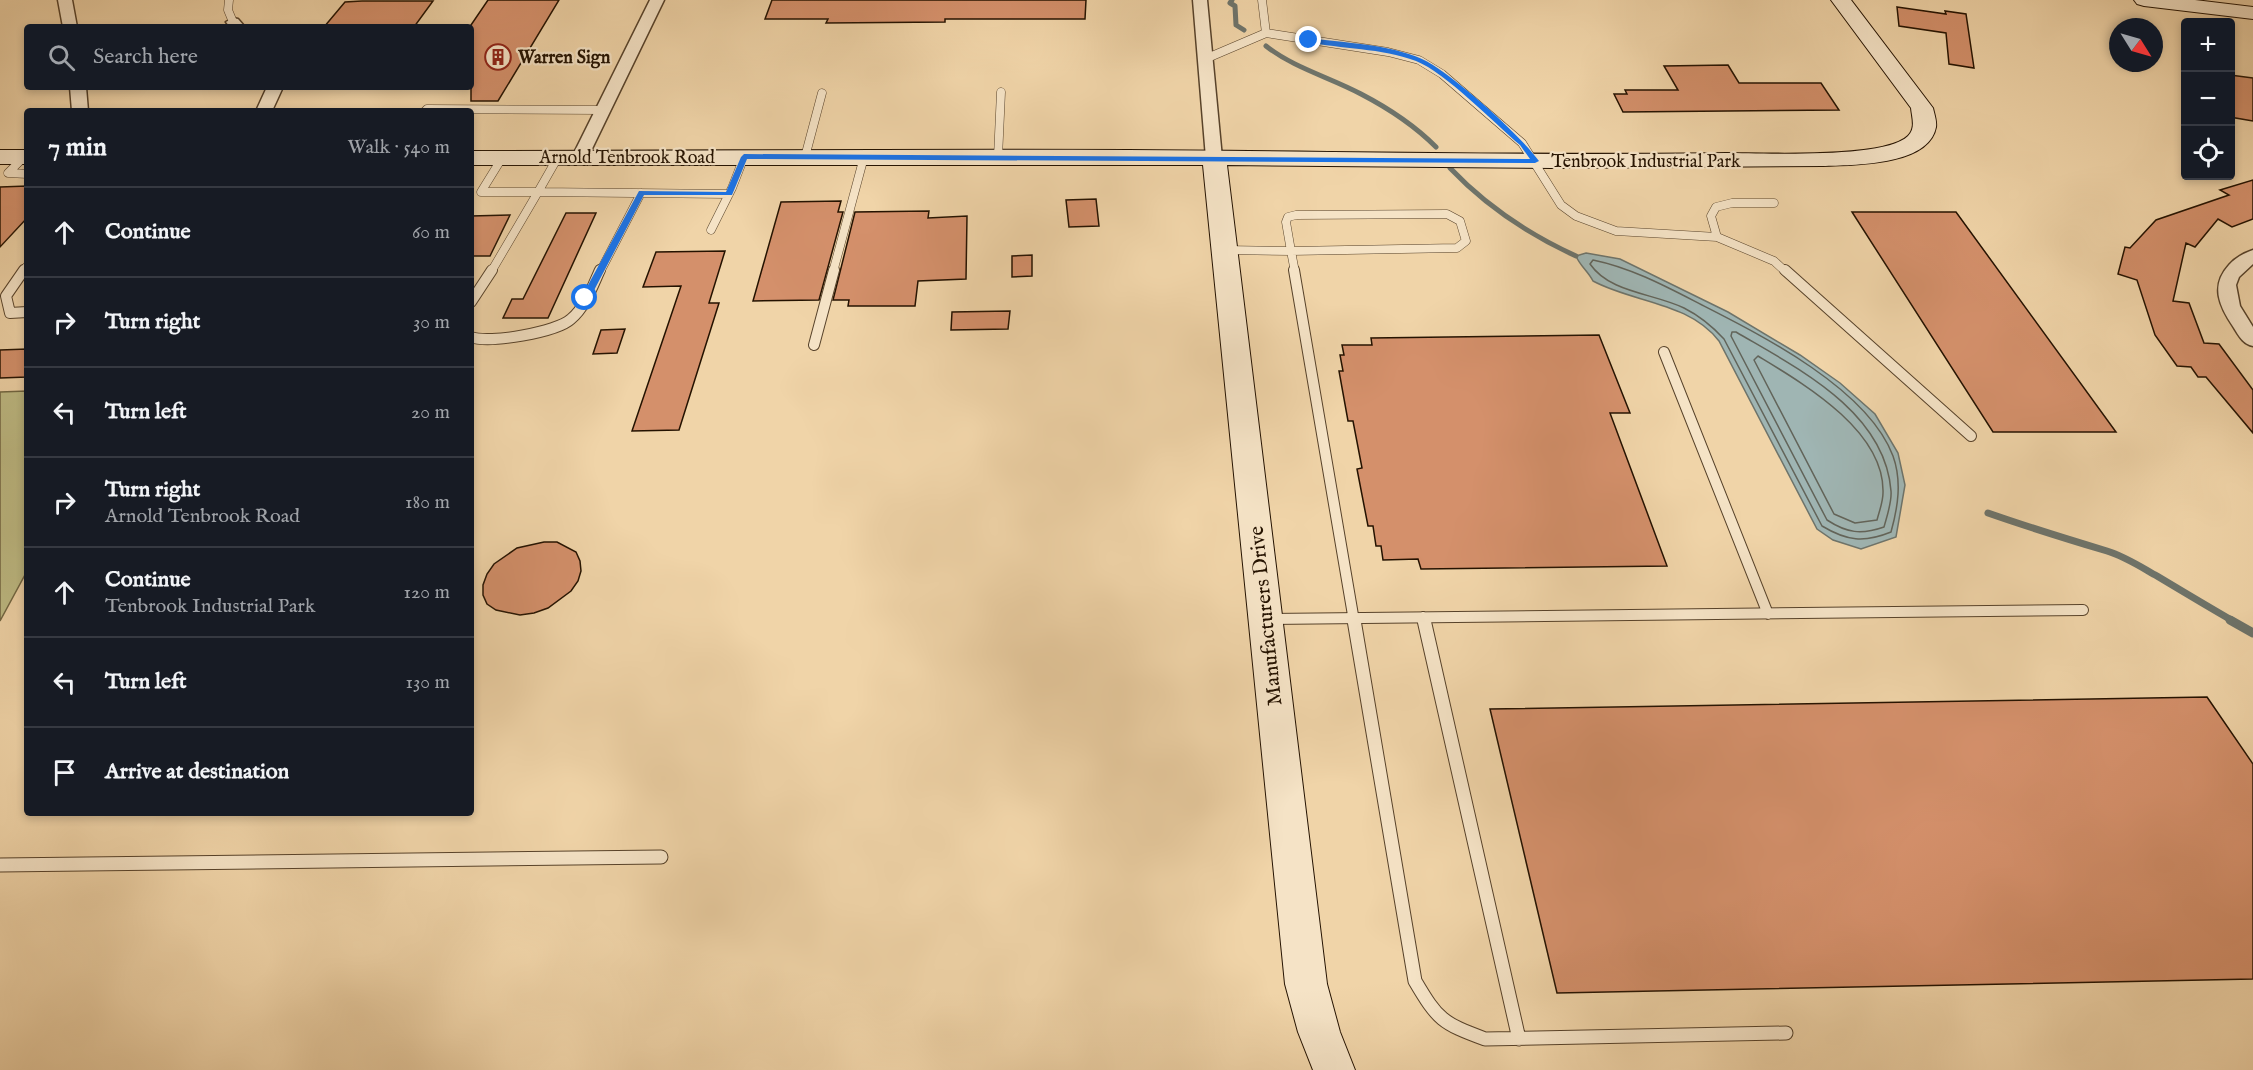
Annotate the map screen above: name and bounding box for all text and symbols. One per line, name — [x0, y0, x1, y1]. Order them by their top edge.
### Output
north arrow — [2109, 18, 2163, 72]
map controls — [2181, 18, 2235, 180]
button: + — [2181, 18, 2235, 72]
search box — [24, 24, 474, 90]
route end — [1295, 26, 1321, 52]
icon: search — [45, 41, 78, 74]
building icon: Warren Sign — [483, 42, 513, 72]
text: Search here — [93, 43, 198, 71]
place label: Warren Sign — [517, 47, 611, 70]
button: − — [2181, 72, 2235, 126]
button: locate — [2181, 126, 2235, 180]
text: 7 min — [48, 131, 107, 164]
text: Walk · 540 m — [348, 135, 450, 160]
street label: Arnold Tenbrook Road — [538, 147, 715, 170]
street label: Tenbrook Industrial Park — [1551, 151, 1741, 174]
icon: ahead — [48, 216, 81, 249]
text: Continue — [105, 218, 191, 246]
text: 60 m — [412, 220, 450, 245]
route start — [571, 284, 597, 310]
icon: right — [48, 306, 81, 339]
text: Turn right — [105, 308, 200, 336]
text: 30 m — [413, 310, 450, 335]
icon: left — [48, 396, 81, 429]
text: Turn left — [105, 398, 187, 426]
text: 20 m — [411, 400, 450, 425]
text: Turn right — [105, 476, 200, 504]
icon: right — [48, 486, 81, 519]
text: 180 m — [405, 490, 450, 515]
text: Arnold Tenbrook Road — [105, 504, 300, 529]
street label: Manufacturers Drive — [1244, 524, 1289, 707]
text: Continue — [105, 566, 191, 594]
icon: ahead — [48, 576, 81, 609]
text: 120 m — [404, 580, 450, 605]
text: Tenbrook Industrial Park — [105, 594, 316, 619]
icon: left — [48, 666, 81, 699]
text: Turn left — [105, 668, 187, 696]
text: 130 m — [405, 670, 450, 695]
icon: arrive — [48, 756, 81, 789]
text: Arrive at destination — [105, 758, 289, 786]

